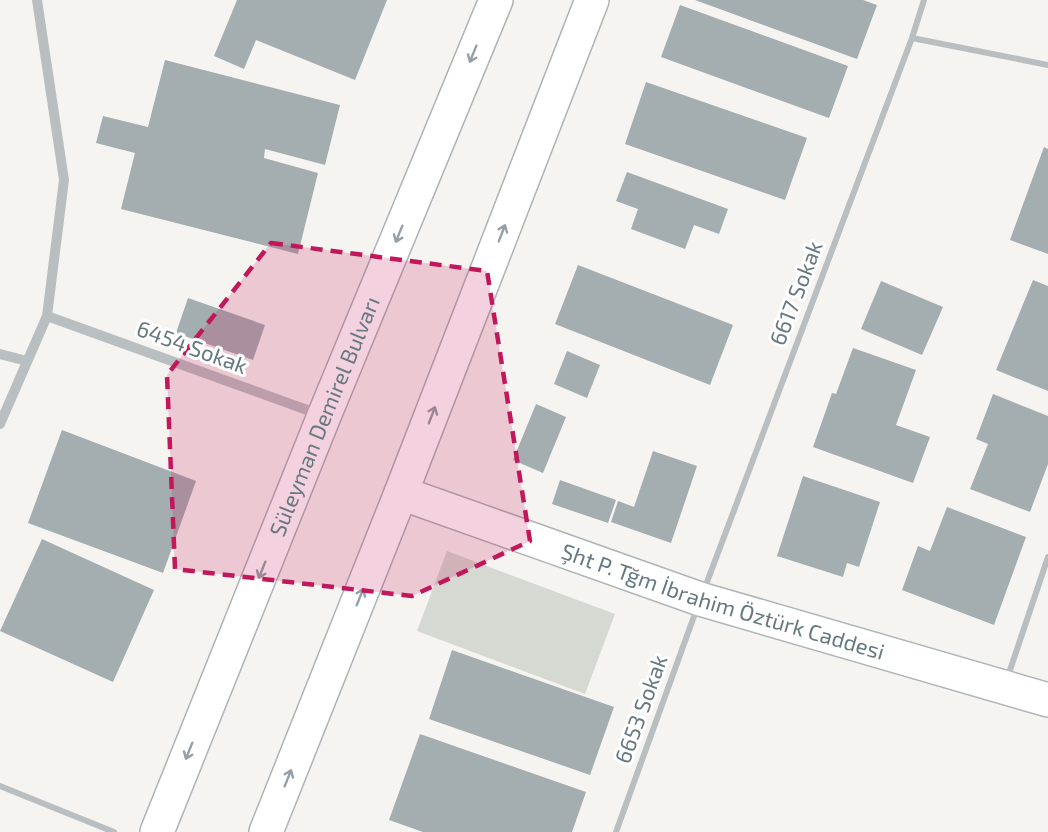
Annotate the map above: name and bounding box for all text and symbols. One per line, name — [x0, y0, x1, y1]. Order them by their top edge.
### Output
one-way arrow — [467, 44, 478, 63]
one-way arrow — [393, 225, 404, 243]
one-way arrow — [497, 225, 508, 243]
street label: 6617 Sokak — [763, 237, 827, 348]
street label: Süleyman Demirel Bulvarı — [263, 292, 384, 540]
street label: 6454 Sokak — [134, 314, 251, 378]
one-way arrow — [427, 406, 438, 425]
street label: Şht P. Tğm İbrahim Öztürk Caddesi — [558, 537, 888, 664]
one-way arrow — [256, 561, 267, 579]
one-way arrow — [355, 588, 366, 606]
street label: 6653 Sokak — [608, 651, 672, 766]
one-way arrow — [183, 742, 194, 760]
one-way arrow — [283, 769, 294, 787]

